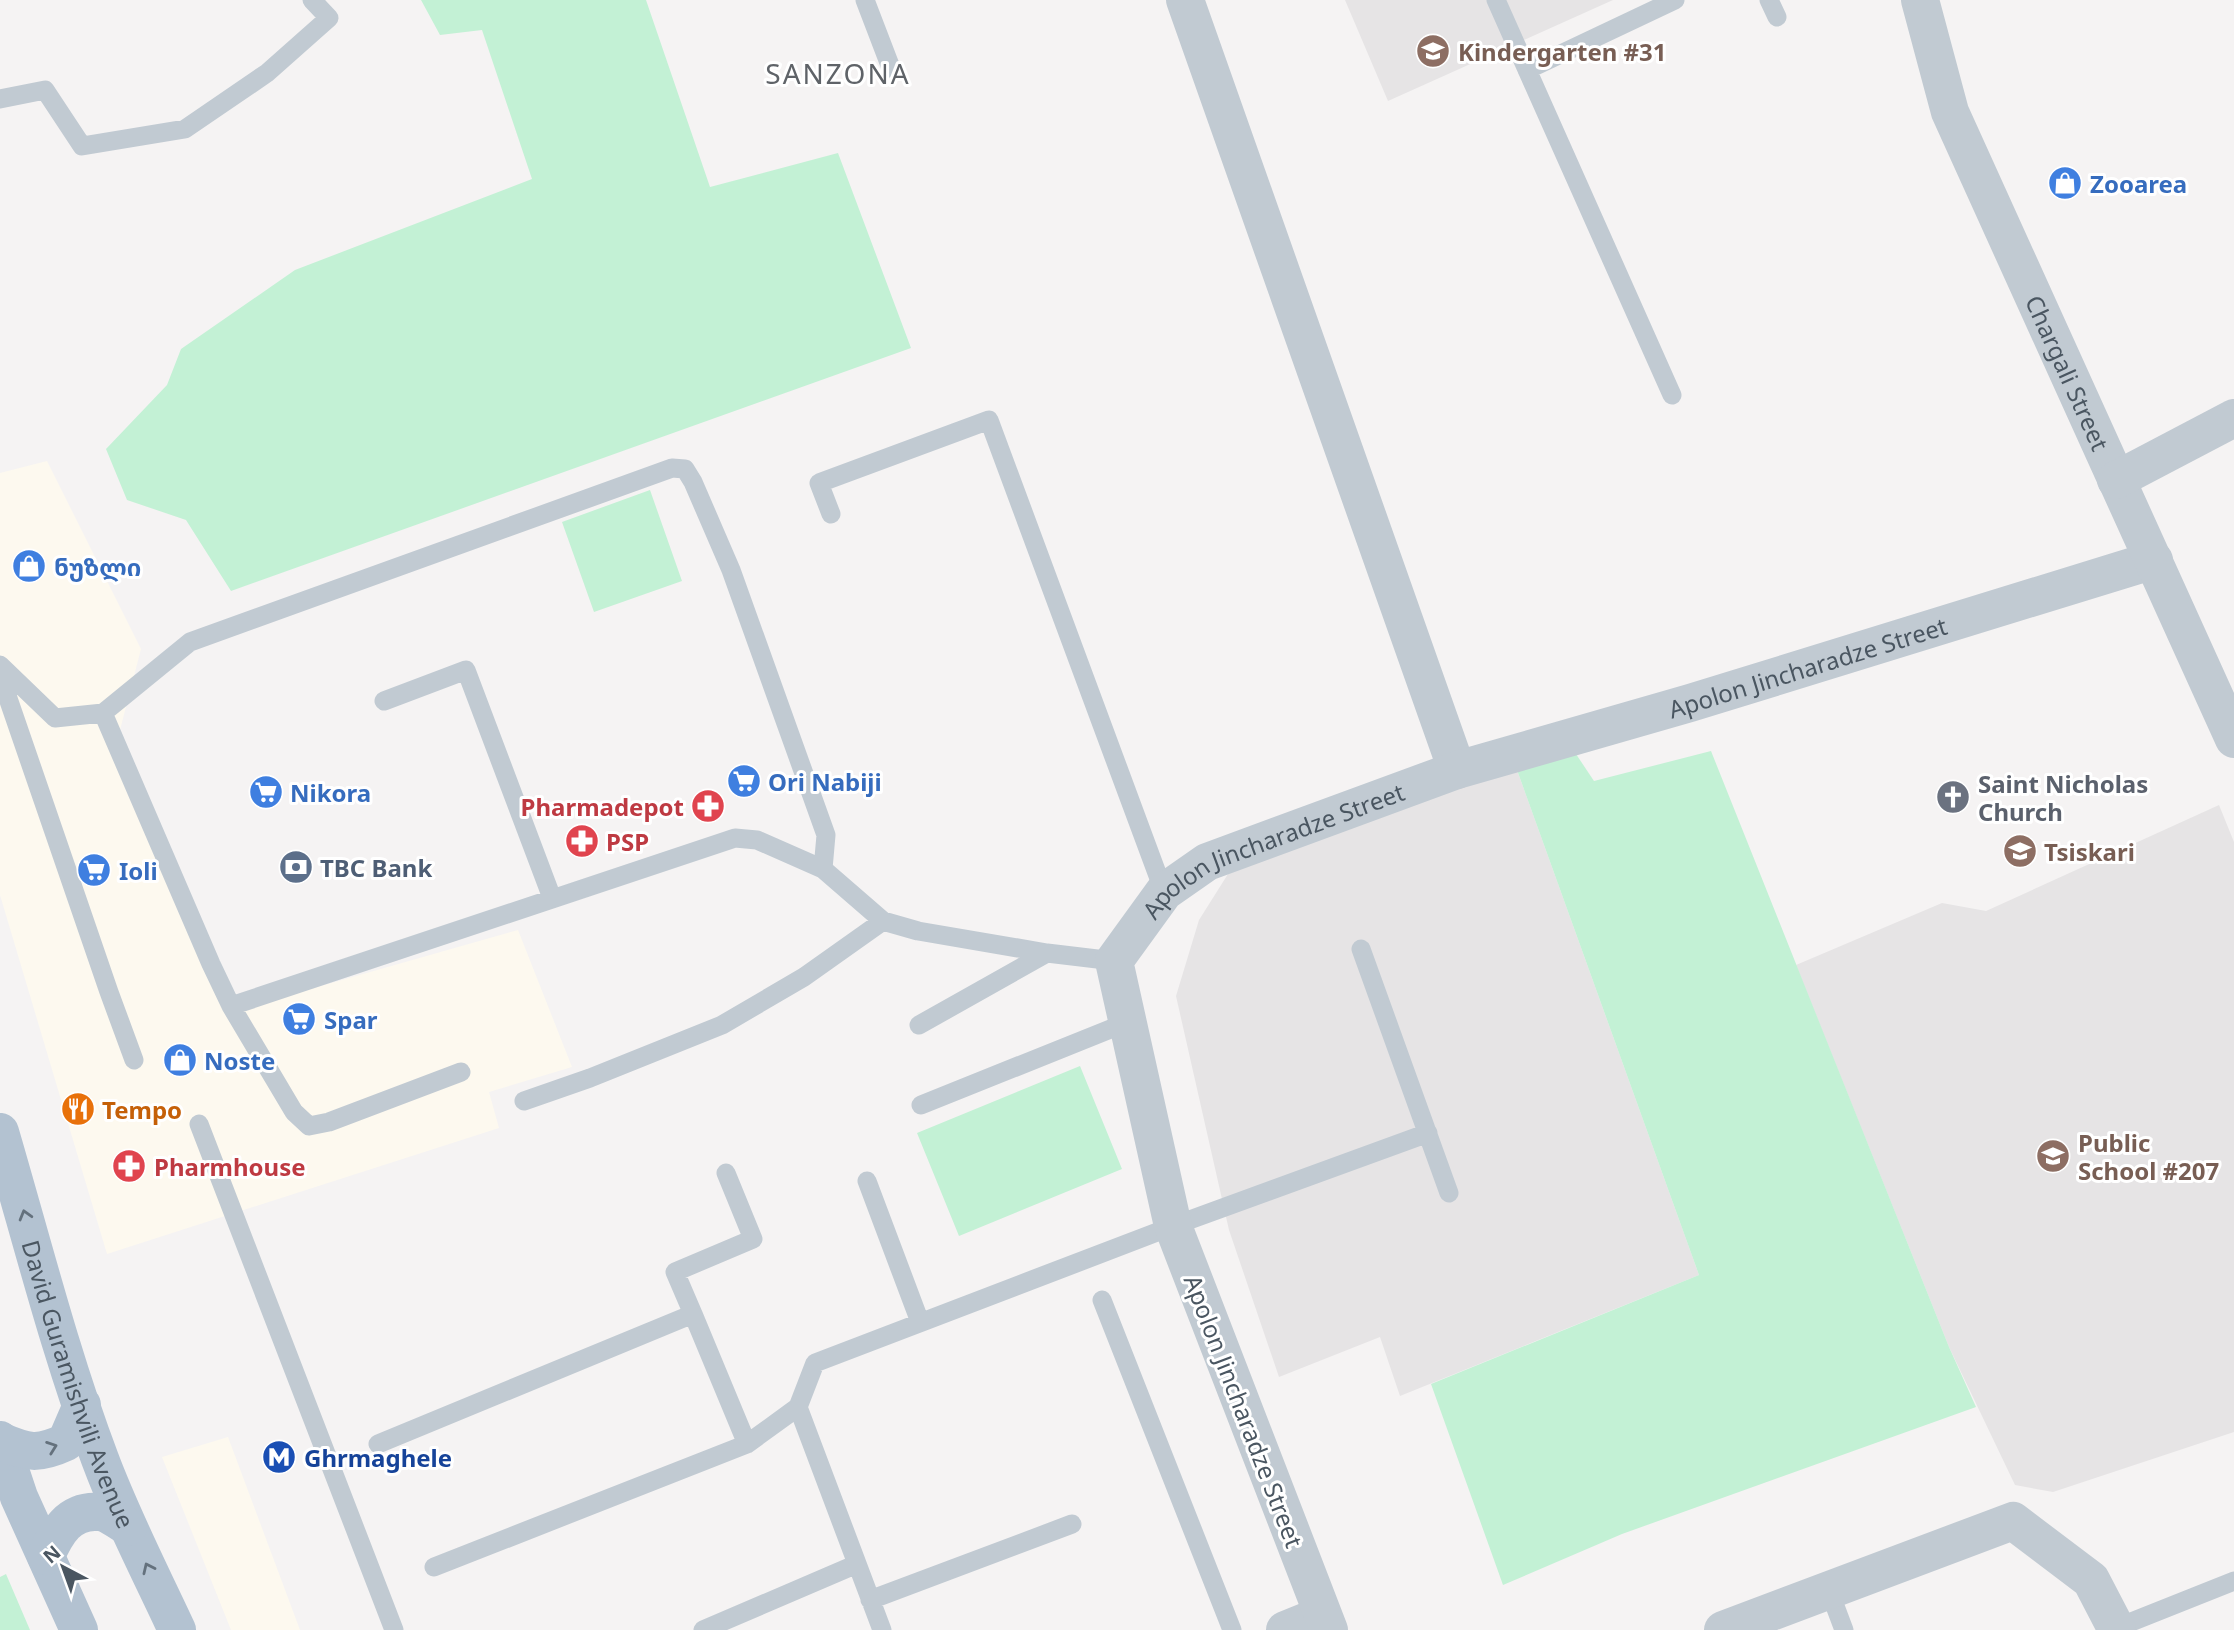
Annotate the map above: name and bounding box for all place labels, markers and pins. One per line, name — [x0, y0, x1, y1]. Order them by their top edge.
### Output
school or university icon: Kindergarten #31 — [1414, 32, 1452, 70]
place label: Kindergarten #31 — [1458, 35, 1667, 68]
shop icon: Zooarea — [2046, 164, 2084, 202]
place label: Zooarea — [2090, 167, 2187, 200]
shop icon: ნუზლი — [10, 547, 48, 585]
place label: ნუზლი — [54, 550, 141, 583]
supermarket icon: Ori Nabiji — [725, 762, 763, 800]
place label: Ori Nabiji — [768, 765, 882, 798]
place label: Saint Nicholas Church — [1978, 767, 2148, 828]
supermarket icon: Nikora — [247, 773, 285, 811]
place label: Nikora — [290, 776, 371, 809]
church icon: Saint Nicholas Church — [1934, 778, 1972, 816]
pharmacy icon: Pharmadepot — [689, 787, 727, 825]
place label: Pharmadepot — [521, 790, 684, 823]
pharmacy icon: PSP — [563, 822, 601, 860]
place label: PSP — [606, 825, 649, 858]
school or university icon: Tsiskari — [2001, 832, 2039, 870]
place label: Tsiskari — [2044, 835, 2135, 868]
bank icon: TBC Bank — [277, 848, 315, 886]
supermarket icon: Ioli — [75, 851, 113, 889]
place label: TBC Bank — [320, 851, 432, 884]
place label: Ioli — [119, 854, 158, 887]
supermarket icon: Spar — [280, 1000, 318, 1038]
place label: Spar — [324, 1003, 378, 1036]
shop icon: Noste — [161, 1041, 199, 1079]
place label: Noste — [204, 1044, 275, 1077]
restaurant icon: Tempo — [59, 1090, 97, 1128]
place label: Tempo — [102, 1093, 182, 1126]
place label: Public School #207 — [2078, 1126, 2219, 1187]
school or university icon: Public School #207 — [2034, 1137, 2072, 1175]
pharmacy icon: Pharmhouse — [110, 1147, 148, 1185]
place label: Pharmhouse — [154, 1150, 306, 1183]
metro station icon: Ghrmaghele — [260, 1438, 298, 1476]
place label: Ghrmaghele — [304, 1441, 452, 1474]

